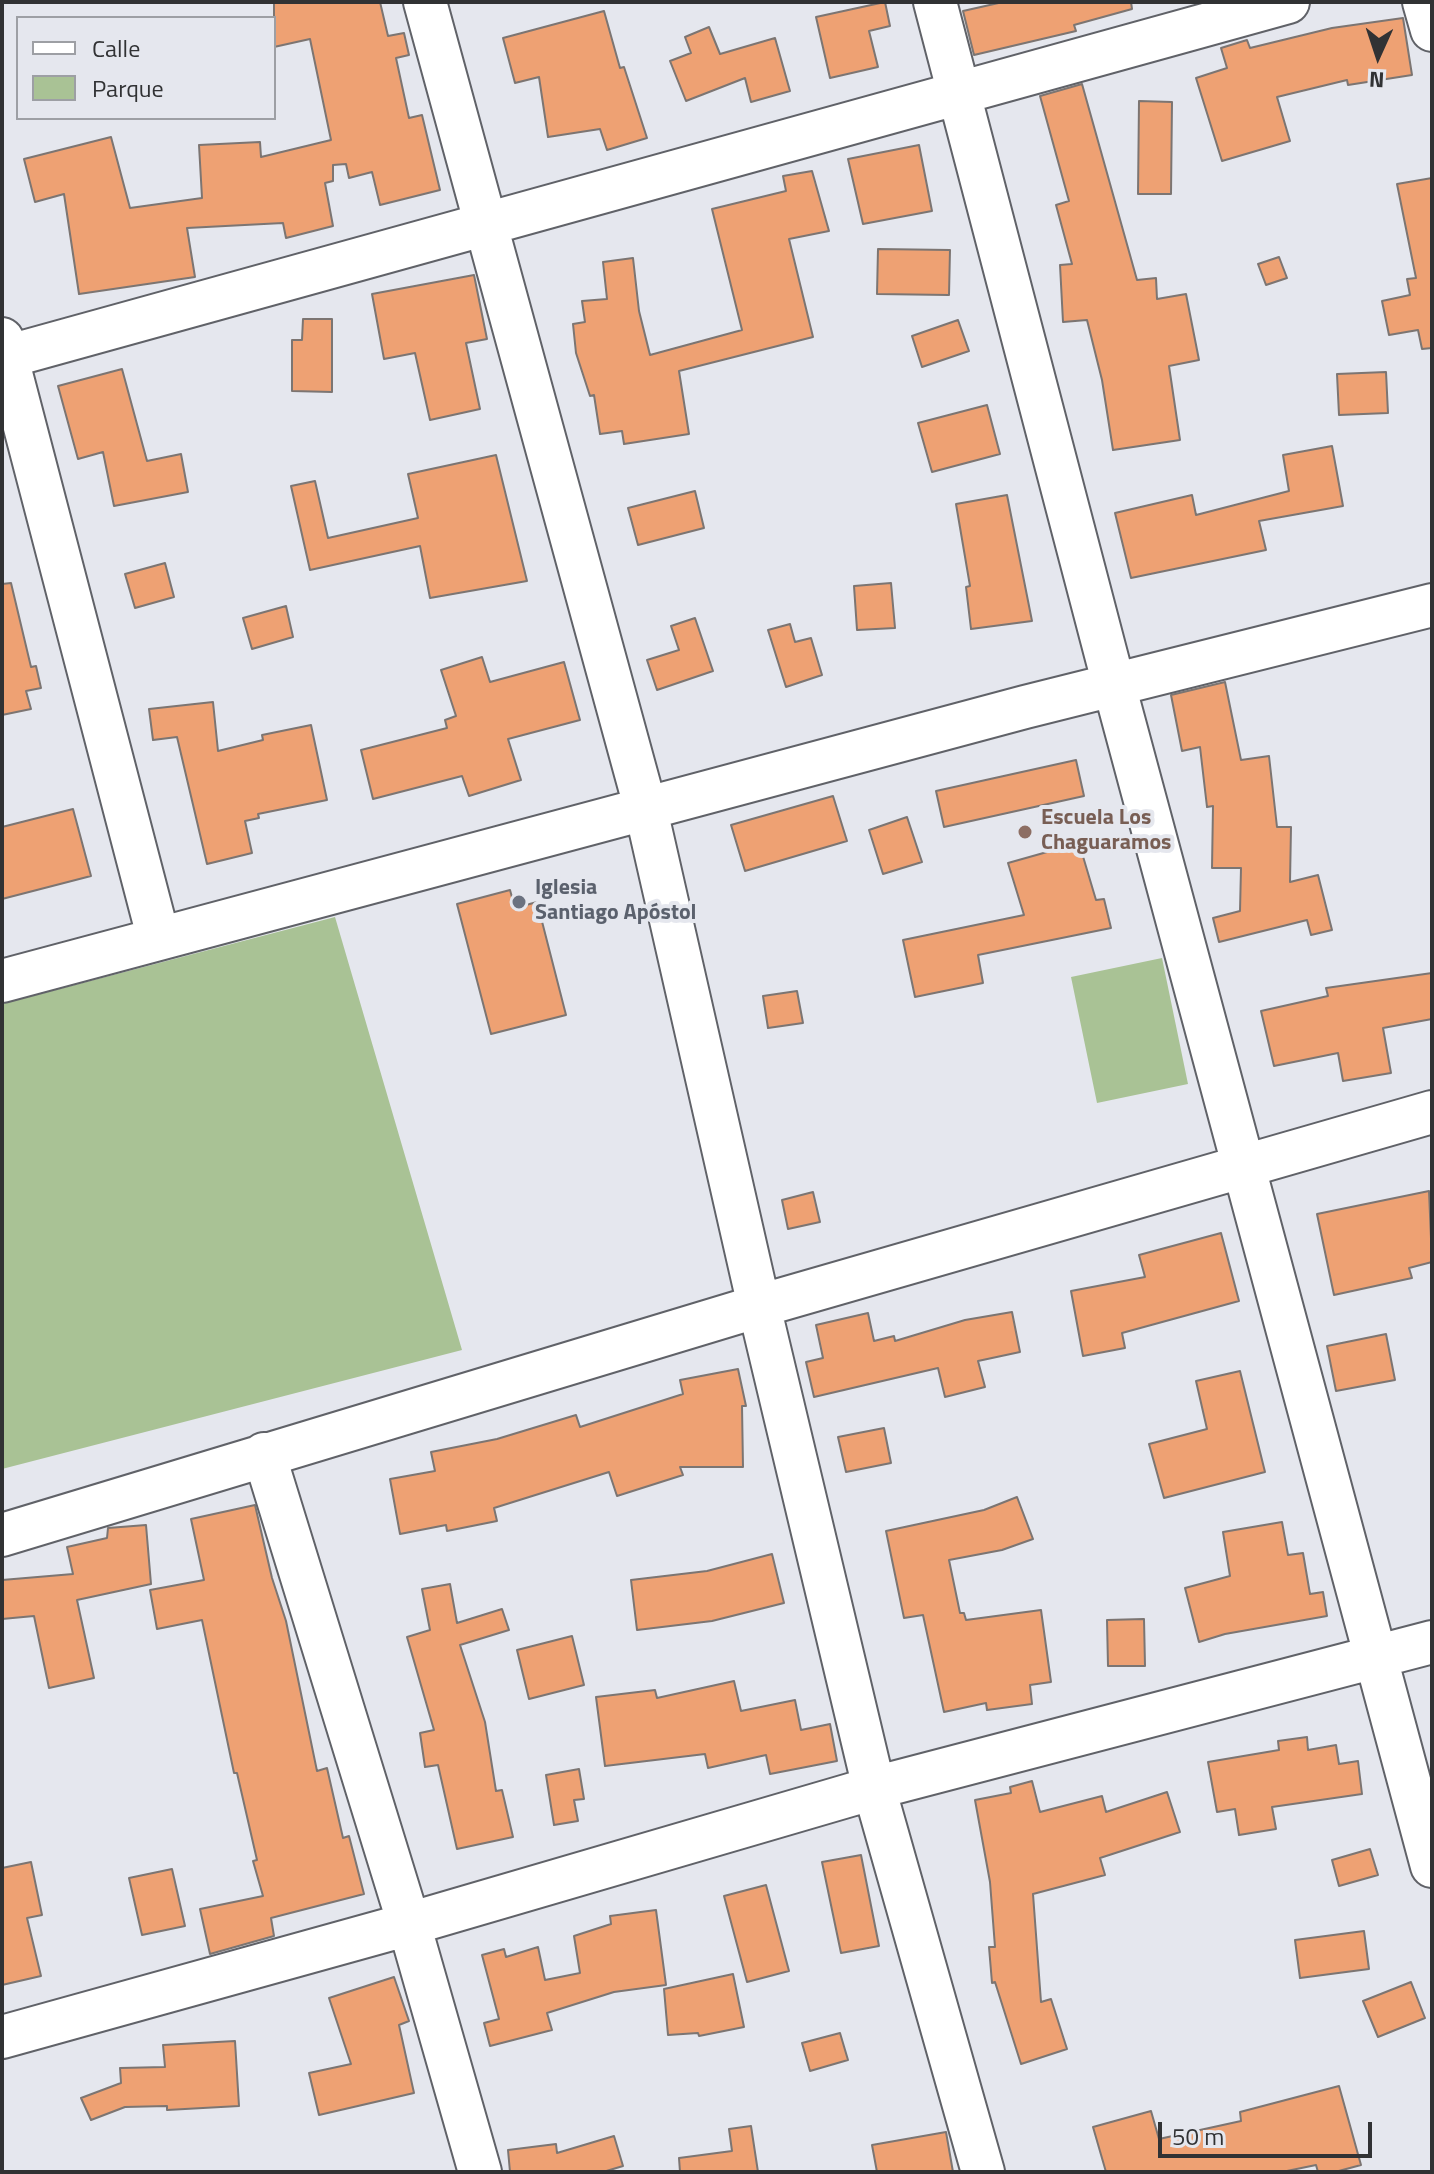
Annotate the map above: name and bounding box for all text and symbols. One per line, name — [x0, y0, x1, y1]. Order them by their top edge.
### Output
legend — [16, 16, 276, 120]
north arrow — [1338, 16, 1418, 96]
text: Calle — [92, 30, 140, 66]
text: N — [1368, 63, 1385, 97]
text: Parque — [92, 70, 164, 106]
place label: Escuela Los Chaguaramos — [1041, 806, 1171, 858]
marker: Escuela Los Chaguaramos — [1016, 823, 1034, 841]
place label: Iglesia Santiago Apóstol — [535, 876, 697, 928]
marker: Iglesia Santiago Apóstol — [510, 893, 528, 911]
scale bar — [1162, 2106, 1376, 2156]
text: 50 m — [1172, 2118, 1224, 2154]

